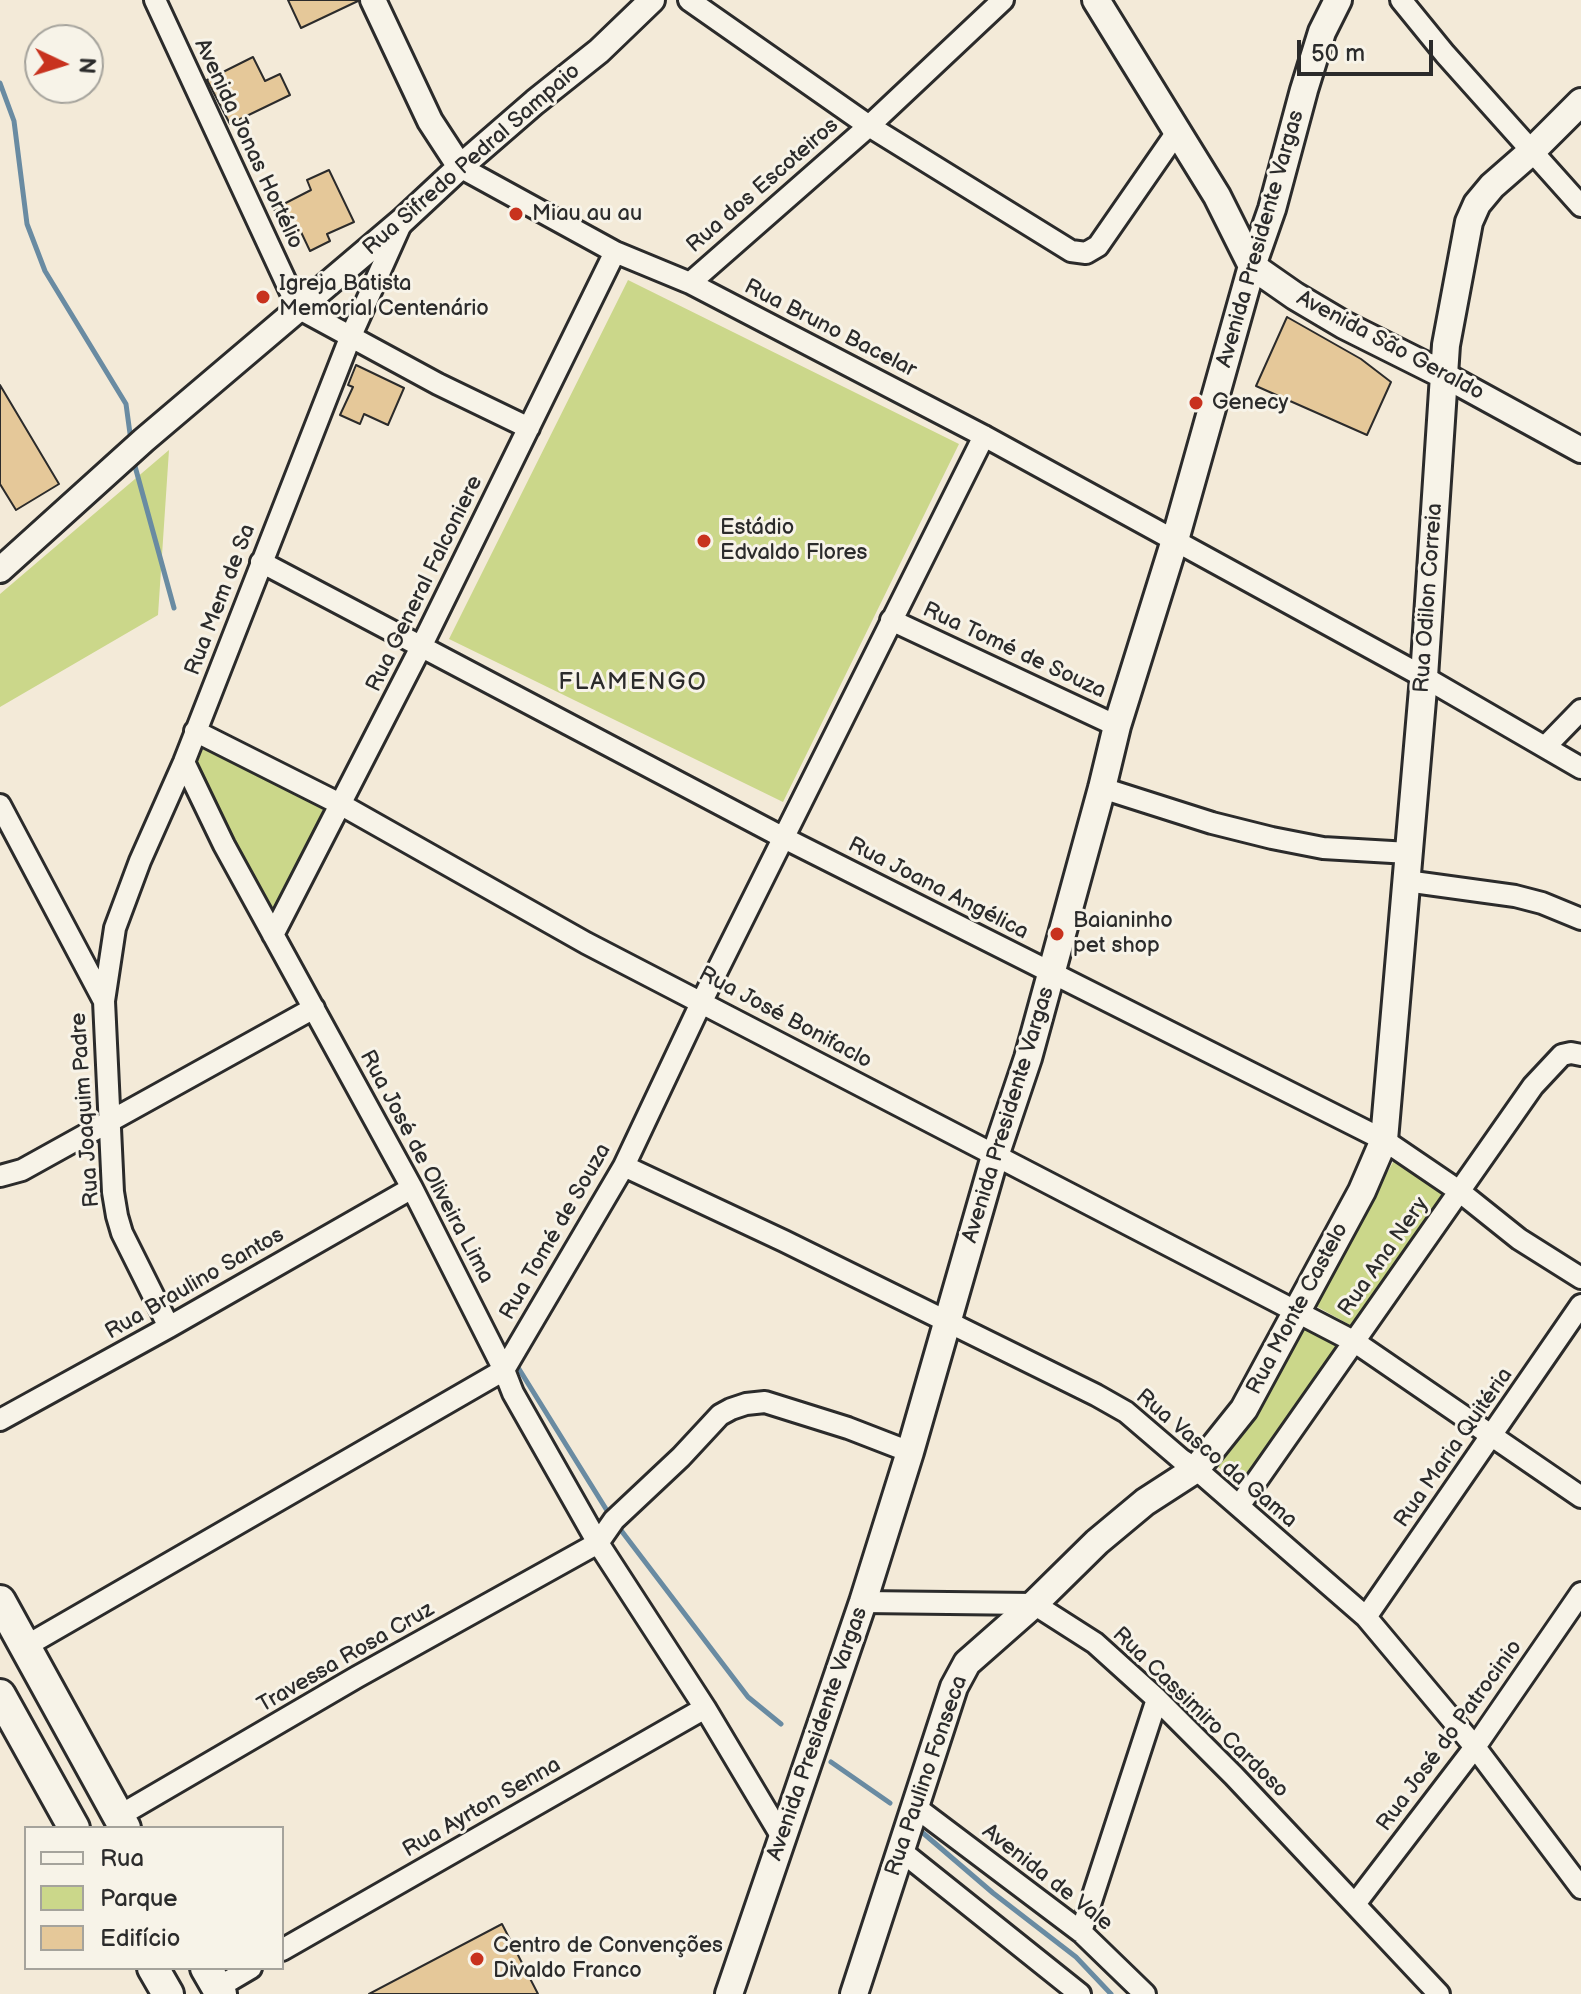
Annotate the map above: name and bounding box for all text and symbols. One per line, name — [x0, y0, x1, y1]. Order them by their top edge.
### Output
north arrow — [24, 24, 104, 104]
scale bar — [1301, 24, 1437, 74]
street label: Avenida Jonas Hortélio — [188, 35, 308, 253]
text: 50 m — [1311, 39, 1365, 68]
text: N — [72, 56, 100, 75]
street label: Rua Sifredo Pedral Sampaio — [358, 58, 586, 262]
street label: Avenida Presidente Vargas — [1212, 107, 1310, 371]
street label: Rua dos Escoteiros — [682, 113, 844, 259]
place label: Miau au au — [532, 201, 642, 227]
marker: Miau au au — [507, 205, 525, 223]
place label: Igreja Batista Memorial Centenário — [279, 271, 489, 322]
street label: Rua Bruno Bacelar — [739, 274, 921, 384]
street label: Avenida São Geraldo — [1292, 285, 1488, 407]
marker: Igreja Batista Memorial Centenário — [254, 288, 272, 306]
place label: Genecy — [1212, 390, 1288, 416]
marker: Genecy — [1187, 394, 1205, 412]
street label: Rua General Falconiere — [361, 472, 489, 696]
street label: Rua Odilon Correia — [1409, 502, 1449, 694]
place label: Estádio Edvaldo Flores — [720, 515, 867, 566]
street label: Rua Mem de Sa — [180, 521, 262, 679]
marker: Estádio Edvaldo Flores — [695, 532, 713, 550]
street label: Rua Tomé de Souza — [918, 597, 1110, 705]
district label: FLAMENGO — [558, 669, 708, 697]
street label: Rua Joana Angélica — [843, 832, 1033, 946]
place label: Baianinho pet shop — [1073, 908, 1173, 960]
marker: Baianinho pet shop — [1048, 925, 1066, 943]
street label: Rua José Bonifaclo — [694, 961, 876, 1075]
street label: Avenida Presidente Vargas — [957, 984, 1061, 1246]
street label: Rua Joaquim Padre — [66, 1012, 106, 1208]
street label: Rua José de Oliveira Lima — [353, 1046, 499, 1288]
street label: Rua Tomé de Souza — [495, 1139, 617, 1325]
street label: Rua Ana Nery — [1333, 1192, 1435, 1322]
street label: Rua Monte Castelo — [1242, 1219, 1354, 1399]
street label: Rua Braulino Santos — [101, 1222, 289, 1346]
street label: Rua Maria Quitéria — [1389, 1363, 1519, 1533]
street label: Rua Vasco da Gama — [1130, 1384, 1302, 1534]
street label: Travessa Rosa Cruz — [253, 1597, 439, 1719]
street label: Avenida Presidente Vargas — [762, 1604, 874, 1864]
street label: Rua Cassimiro Cardoso — [1106, 1622, 1294, 1804]
street label: Rua José do Patrocinio — [1372, 1635, 1528, 1837]
street label: Rua Paulino Fonseca — [880, 1672, 974, 1880]
street label: Rua Ayrton Senna — [398, 1752, 566, 1864]
street label: Avenida de Vale — [976, 1819, 1118, 1937]
legend — [24, 1826, 284, 1970]
text: Rua — [100, 1844, 144, 1873]
text: Parque — [100, 1884, 178, 1913]
text: Edifício — [100, 1924, 180, 1953]
place label: Centro de Convenções Divaldo Franco — [493, 1933, 723, 1984]
marker: Centro de Convenções Divaldo Franco — [468, 1950, 486, 1968]

